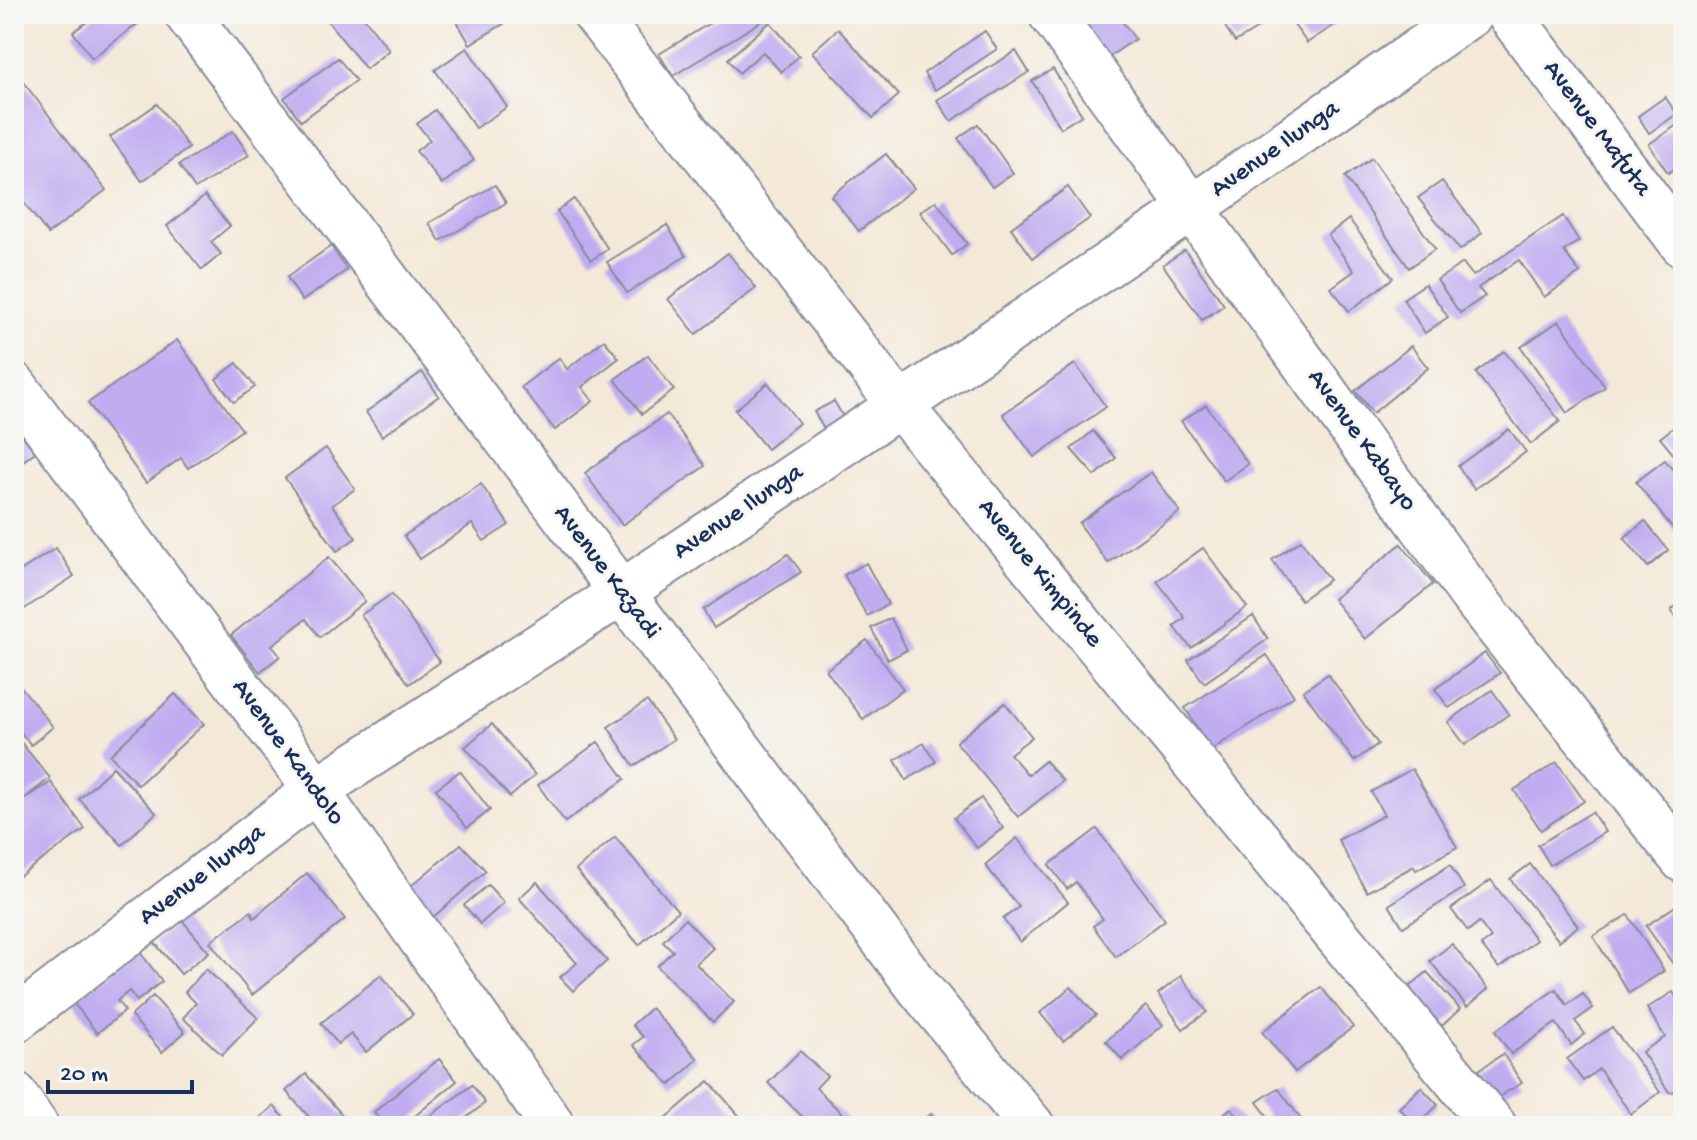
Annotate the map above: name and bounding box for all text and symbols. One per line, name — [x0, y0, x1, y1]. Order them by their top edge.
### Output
street label: Avenue Mafuta — [1535, 55, 1658, 204]
street label: Avenue Ilunga — [1206, 93, 1348, 206]
street label: Avenue Kabayo — [1299, 364, 1423, 518]
street label: Avenue Ilunga — [668, 457, 811, 568]
street label: Avenue Kimpinde — [970, 493, 1109, 655]
street label: Avenue Kazadi — [546, 500, 666, 646]
street label: Avenue Kandolo — [223, 674, 351, 832]
street label: Avenue Ilunga — [134, 818, 274, 934]
scale bar — [48, 1044, 192, 1094]
text: 20 m — [60, 1061, 108, 1090]

